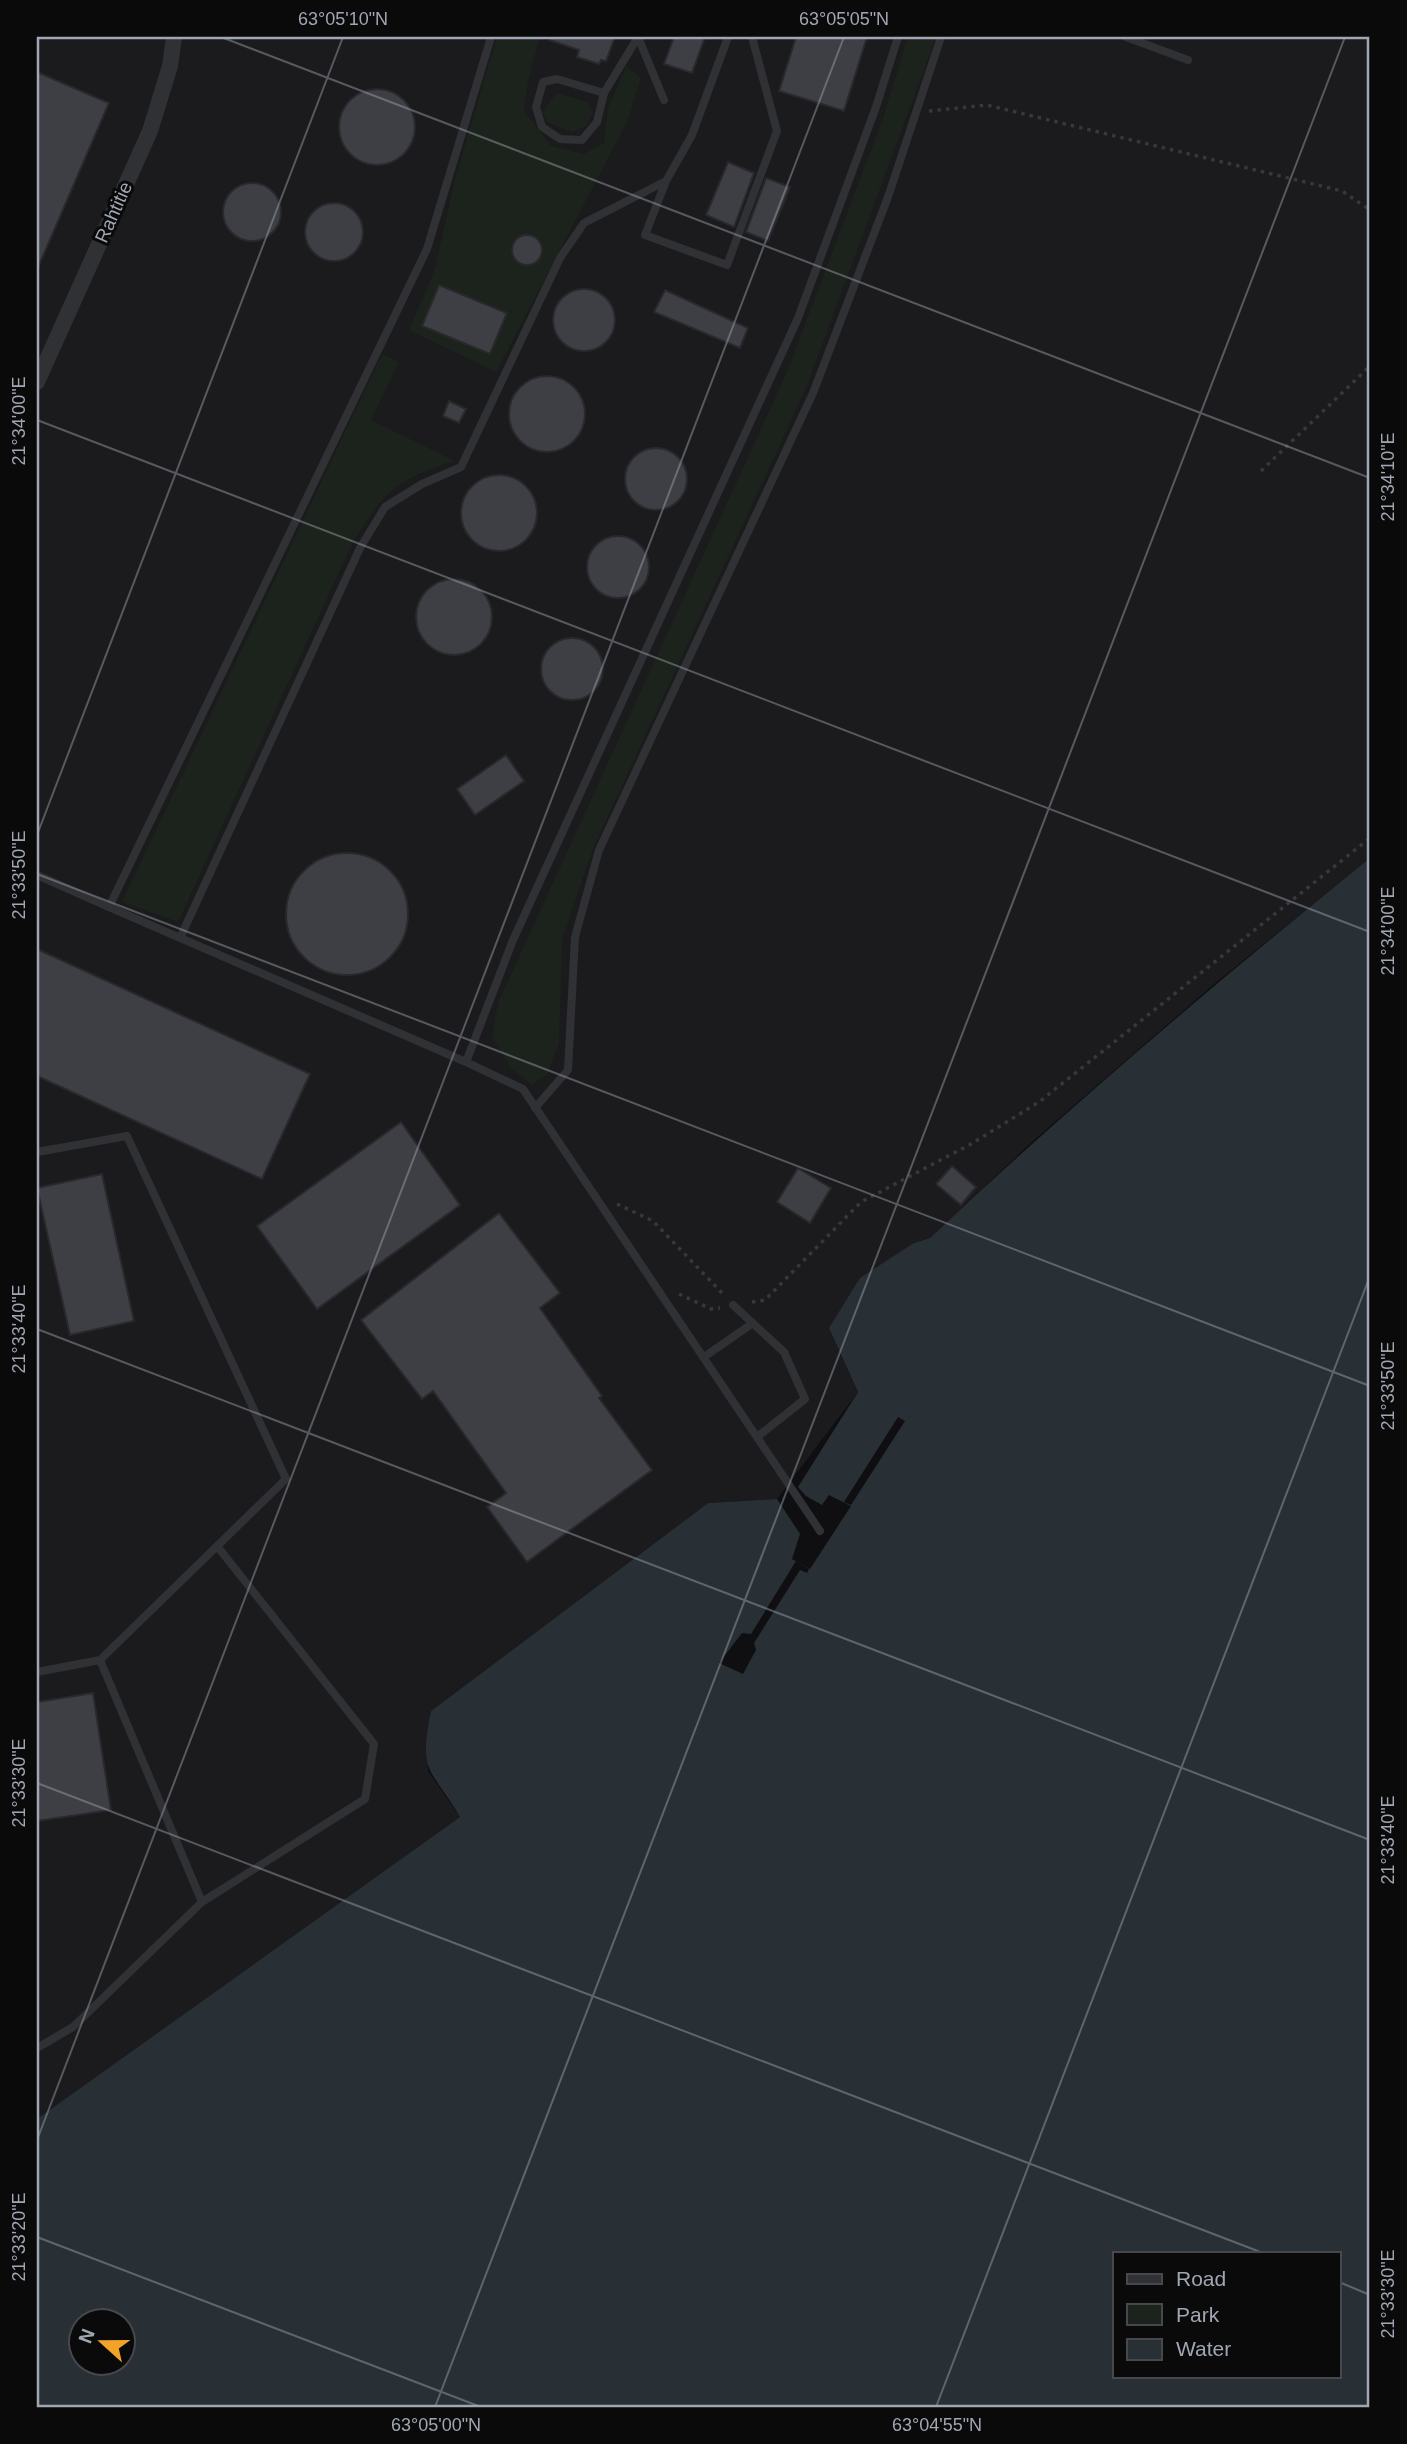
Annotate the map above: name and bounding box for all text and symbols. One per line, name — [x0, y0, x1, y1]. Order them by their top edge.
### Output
text: 63°05'10"N — [298, 9, 388, 29]
text: 63°05'05"N — [799, 9, 889, 29]
street label: Rahtitie — [91, 179, 136, 246]
text: 21°34'00"E — [9, 376, 29, 466]
text: 21°34'10"E — [1378, 432, 1398, 522]
text: 21°33'50"E — [9, 830, 29, 920]
text: 21°34'00"E — [1378, 886, 1398, 976]
text: 21°33'40"E — [9, 1284, 29, 1374]
text: 21°33'50"E — [1378, 1341, 1398, 1431]
text: 21°33'30"E — [9, 1738, 29, 1828]
text: 21°33'40"E — [1378, 1795, 1398, 1885]
text: 21°33'20"E — [9, 2192, 29, 2282]
text: 21°33'30"E — [1378, 2249, 1398, 2339]
legend — [1113, 2252, 1340, 2378]
text: Road — [1176, 2267, 1226, 2290]
text: Park — [1176, 2303, 1220, 2326]
north arrow — [66, 2308, 136, 2378]
text: N — [74, 2326, 99, 2346]
text: Water — [1176, 2337, 1231, 2360]
text: 63°05'00"N — [391, 2415, 481, 2435]
text: 63°04'55"N — [892, 2415, 982, 2435]

